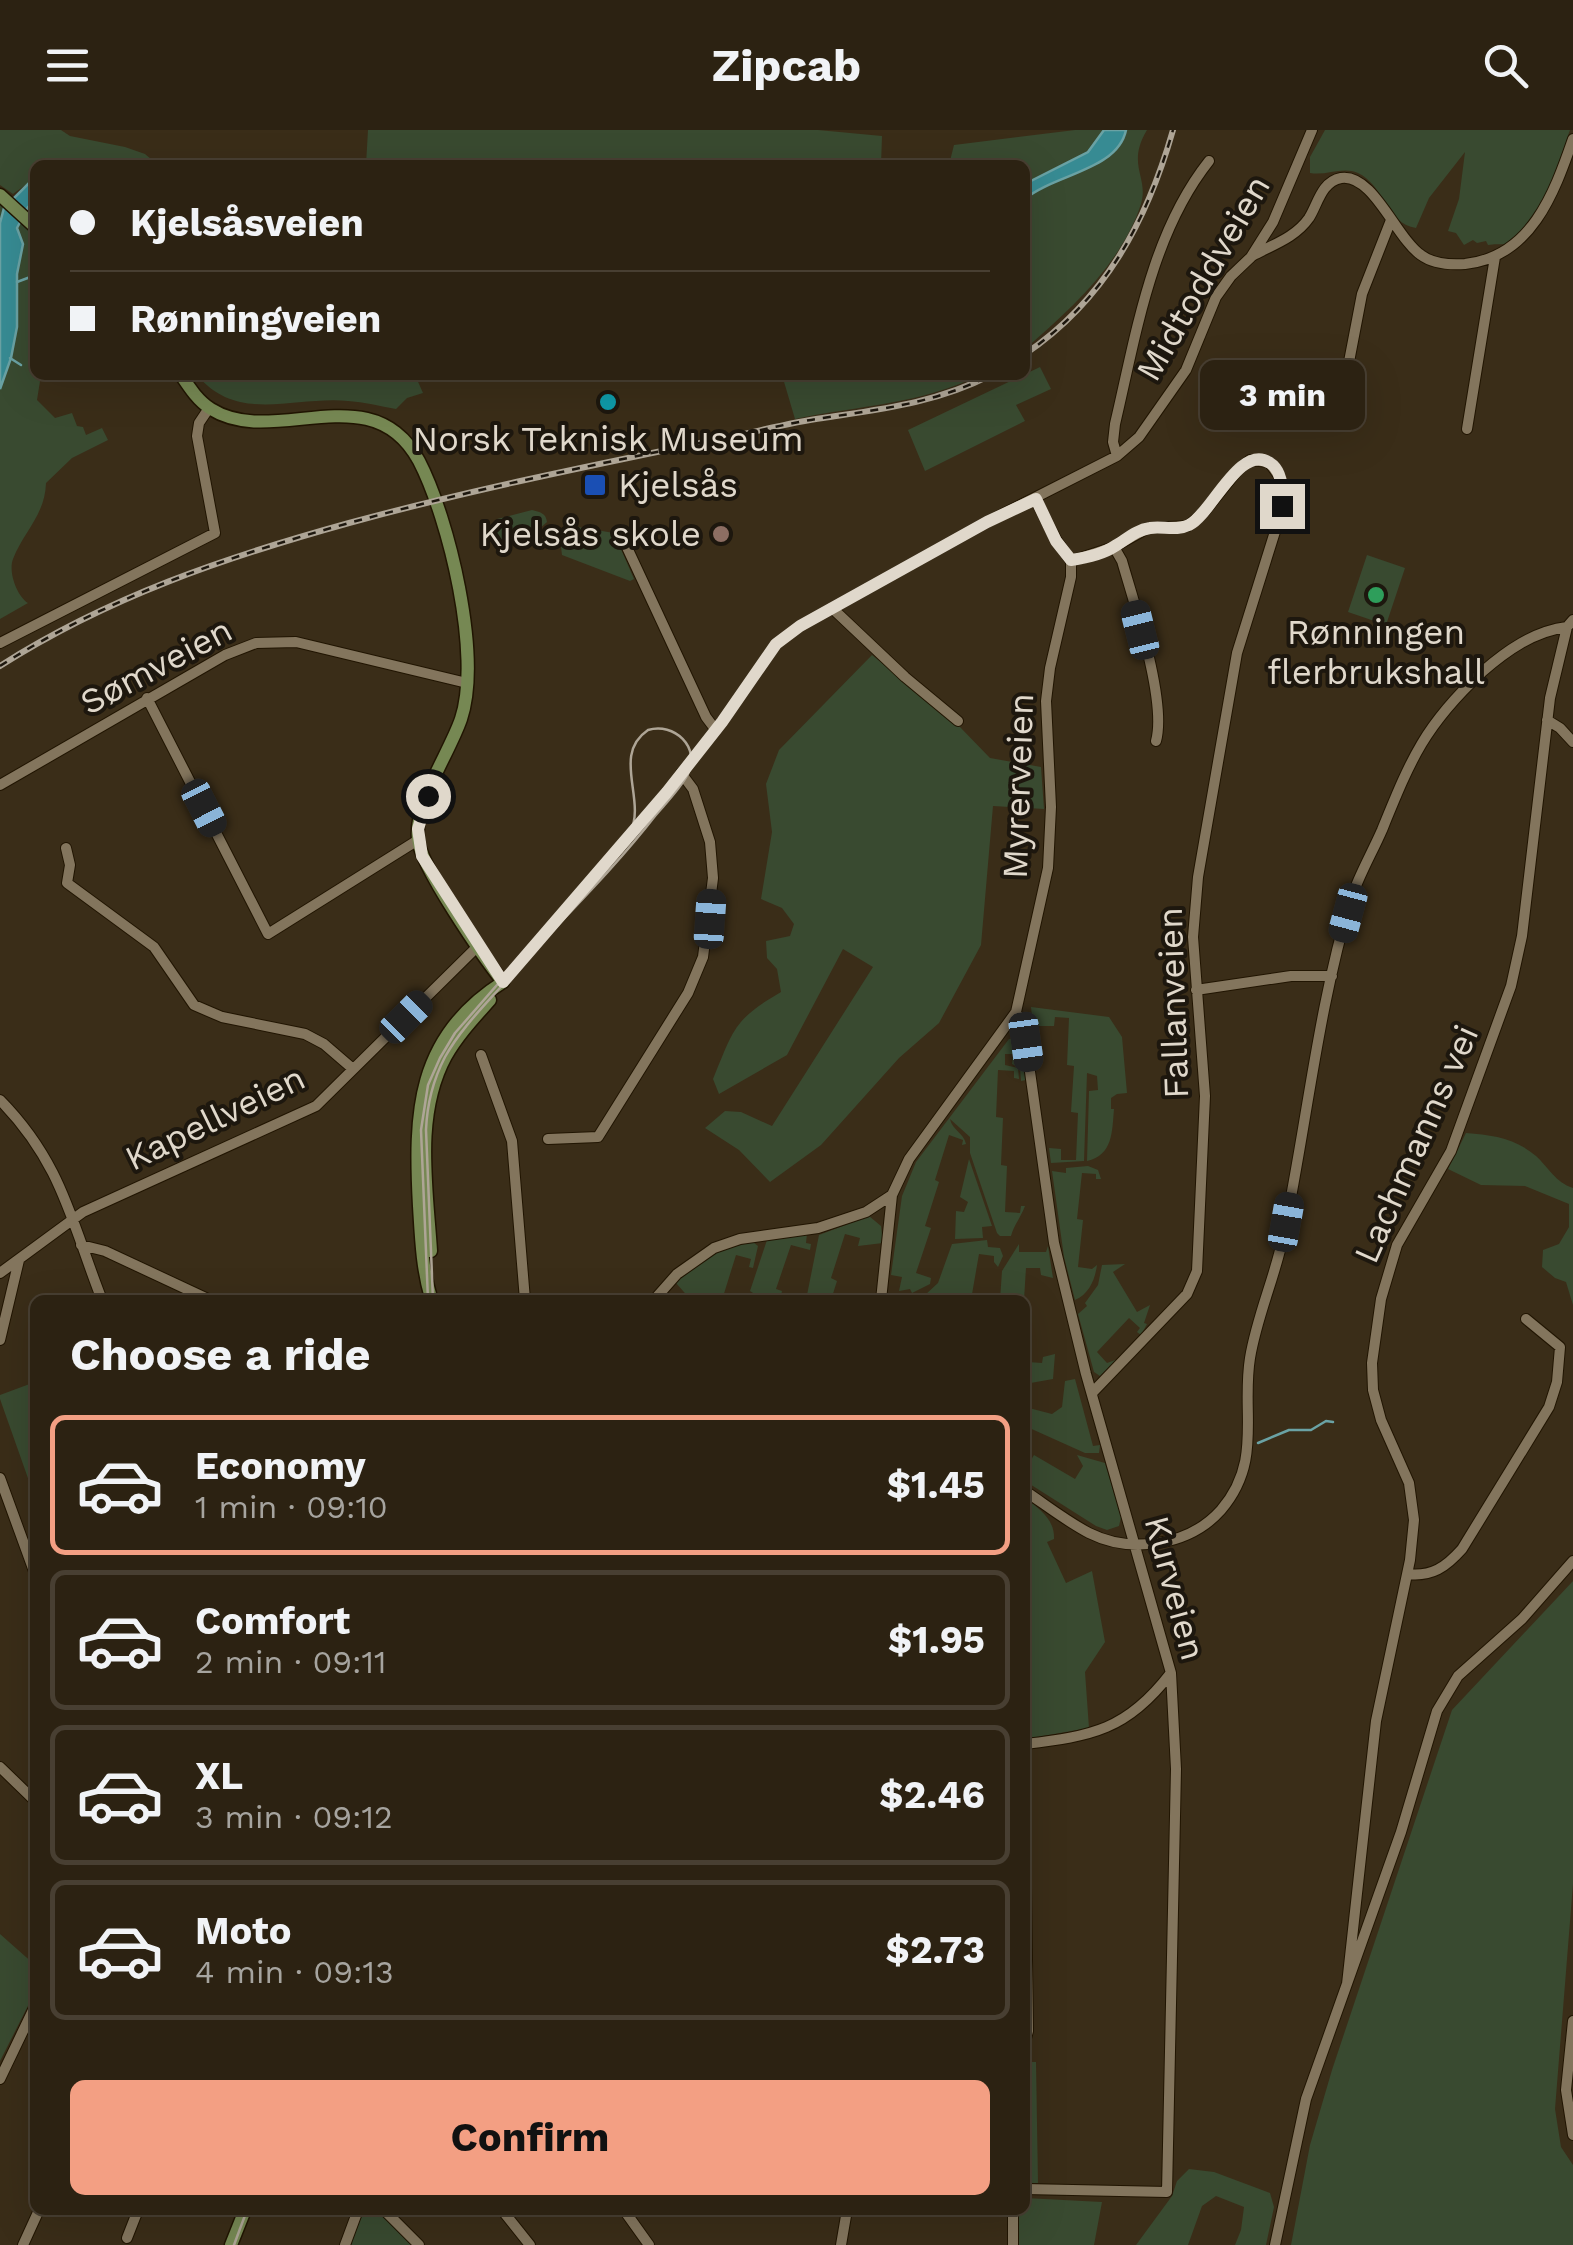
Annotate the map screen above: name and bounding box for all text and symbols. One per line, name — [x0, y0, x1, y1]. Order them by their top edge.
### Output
icon: menu — [40, 38, 95, 93]
icon: search — [1478, 38, 1533, 93]
text: Zipcab — [712, 39, 861, 92]
street label: Midtoddveien — [1127, 168, 1279, 388]
text: Kjelsåsveien — [130, 201, 364, 245]
text: Rønningveien — [130, 297, 381, 341]
callout: 3 min — [1200, 361, 1364, 431]
text: 3 min — [1239, 376, 1326, 414]
marker: Norsk Teknisk Museum — [597, 391, 619, 413]
place label: Norsk Teknisk Museum — [412, 418, 804, 460]
place label: Kjelsås — [618, 464, 738, 506]
marker: Kjelsås — [582, 472, 608, 498]
route end — [1260, 484, 1305, 529]
place label: Kjelsås skole — [480, 513, 701, 555]
marker: Kjelsås skole — [710, 523, 732, 545]
marker: Rønningen flerbrukshall — [1365, 584, 1387, 606]
car — [1118, 597, 1162, 663]
street label: Sømveien — [73, 609, 239, 723]
place label: Rønningen flerbrukshall — [1267, 611, 1485, 693]
street label: Myrerveien — [994, 692, 1042, 880]
car — [177, 774, 231, 842]
route start — [406, 774, 451, 819]
car — [1326, 880, 1370, 946]
car — [693, 888, 727, 950]
street label: Fallanveien — [1149, 907, 1197, 1099]
car — [374, 985, 438, 1049]
car — [1007, 1010, 1045, 1074]
street label: Lachmanns vei — [1345, 1019, 1487, 1269]
street label: Kapellveien — [118, 1056, 312, 1180]
car — [1266, 1190, 1306, 1254]
text: Choose a ride — [70, 1328, 370, 1381]
icon: car — [75, 1440, 165, 1530]
text: Economy — [195, 1444, 366, 1488]
text: $1.45 — [887, 1463, 985, 1507]
text: 1 min · 09:10 — [195, 1488, 388, 1526]
street label: Kurveien — [1136, 1511, 1214, 1665]
icon: car — [75, 1595, 165, 1685]
text: Comfort — [195, 1599, 350, 1643]
text: $1.95 — [888, 1618, 985, 1662]
text: 2 min · 09:11 — [195, 1643, 387, 1681]
icon: car — [75, 1750, 165, 1840]
text: XL — [195, 1754, 243, 1798]
text: $2.46 — [879, 1773, 985, 1817]
text: 3 min · 09:12 — [195, 1798, 393, 1836]
icon: car — [75, 1905, 165, 1995]
text: Moto — [195, 1909, 291, 1953]
text: $2.73 — [886, 1928, 985, 1972]
text: 4 min · 09:13 — [195, 1953, 394, 1991]
button: Confirm — [70, 2080, 990, 2195]

